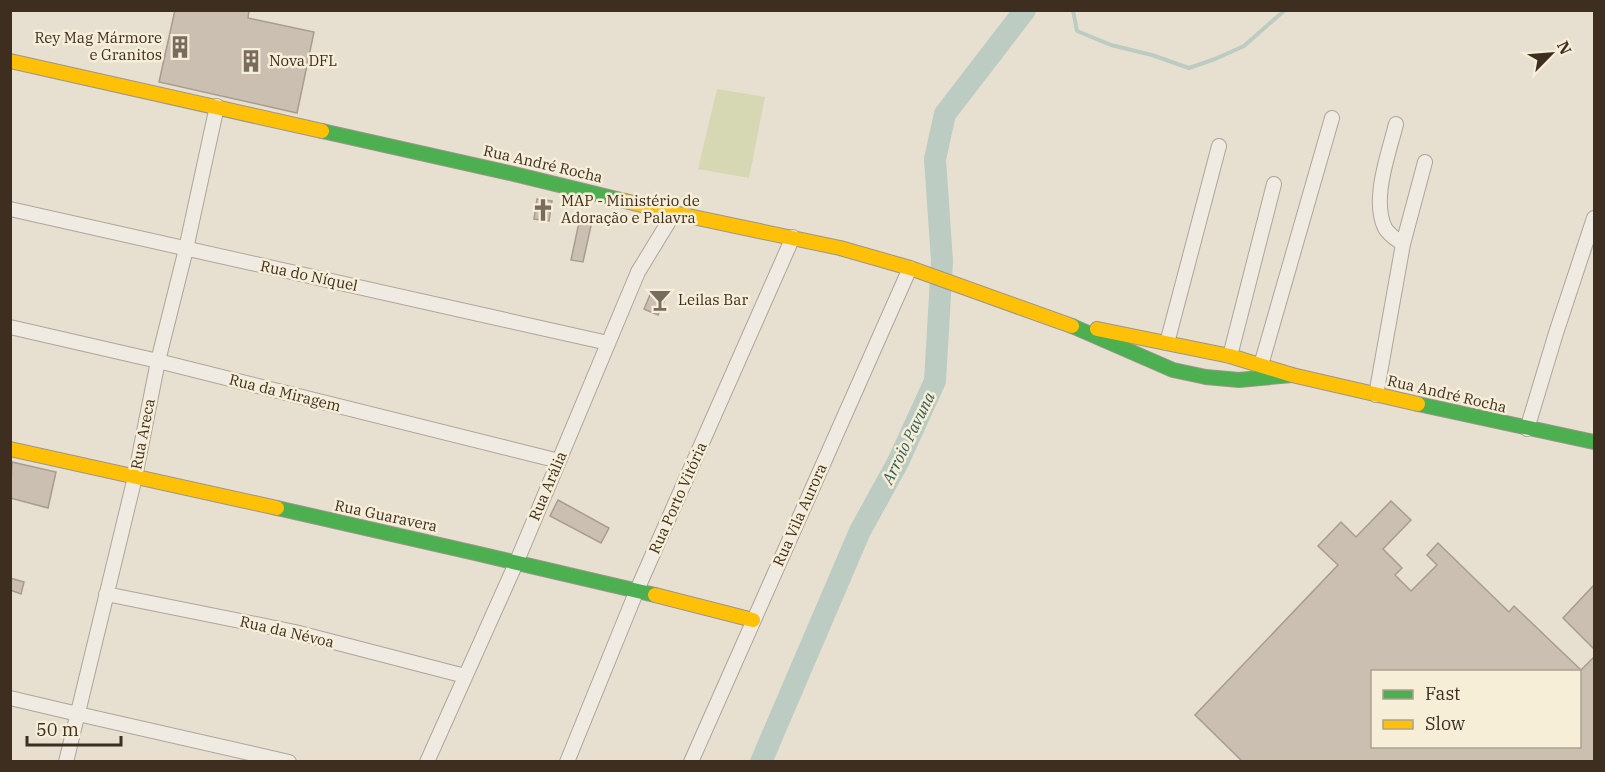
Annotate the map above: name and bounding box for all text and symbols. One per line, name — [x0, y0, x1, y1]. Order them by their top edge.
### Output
north arrow — [1521, 24, 1581, 84]
place label: Rey Mag Mármore e Granitos — [34, 28, 162, 64]
building icon: Rey Mag Mármore e Granitos — [167, 34, 193, 60]
text: N — [1553, 38, 1576, 58]
building icon: Nova DFL — [238, 48, 264, 74]
place label: Nova DFL — [269, 51, 337, 70]
street label: Rua André Rocha — [482, 141, 605, 186]
place label: MAP - Ministério de Adoração e Palavra — [561, 191, 700, 227]
church icon: MAP - Ministério de Adoração e Palavra — [530, 197, 556, 223]
street label: Rua do Níquel — [259, 256, 360, 295]
bar icon: Leilas Bar — [647, 287, 673, 313]
place label: Leilas Bar — [678, 290, 748, 309]
street label: Rua da Miragem — [227, 369, 343, 416]
street label: Rua André Rocha — [1386, 371, 1509, 416]
water label: Arroio Pavuna — [877, 388, 939, 488]
street label: Rua Areca — [126, 397, 159, 471]
street label: Rua Porto Vitória — [644, 439, 711, 557]
street label: Rua Arália — [524, 448, 571, 523]
street label: Rua Vila Aurora — [768, 460, 831, 569]
street label: Rua Guaravera — [333, 495, 439, 536]
street label: Rua da Névoa — [238, 611, 336, 652]
legend — [1371, 670, 1581, 748]
text: Fast — [1425, 682, 1460, 705]
scale bar — [27, 709, 122, 747]
text: Slow — [1425, 712, 1465, 735]
text: 50 m — [36, 718, 79, 741]

